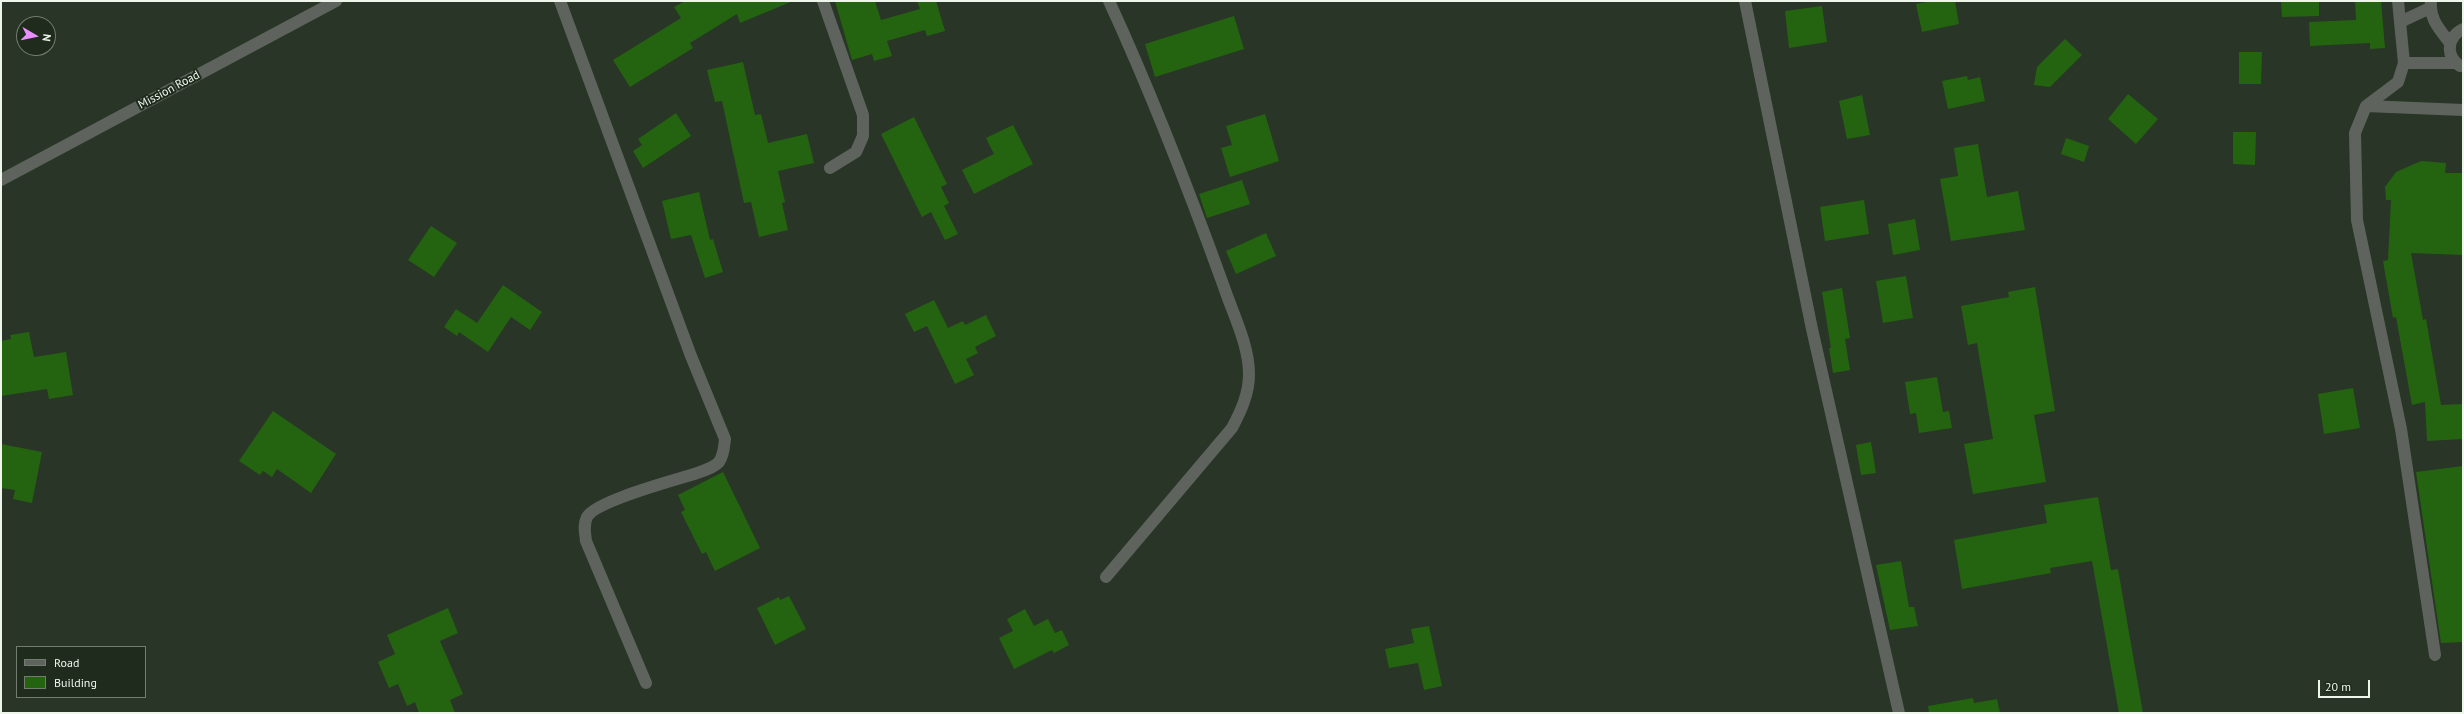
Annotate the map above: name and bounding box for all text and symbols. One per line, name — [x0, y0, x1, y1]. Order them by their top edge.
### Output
north arrow — [16, 16, 56, 56]
text: N — [39, 33, 54, 42]
street label: Mission Road — [136, 68, 202, 112]
legend — [16, 646, 146, 698]
text: Road — [54, 655, 79, 670]
scale bar — [2320, 672, 2372, 698]
text: Building — [54, 675, 97, 690]
text: 20 m — [2325, 679, 2351, 694]

